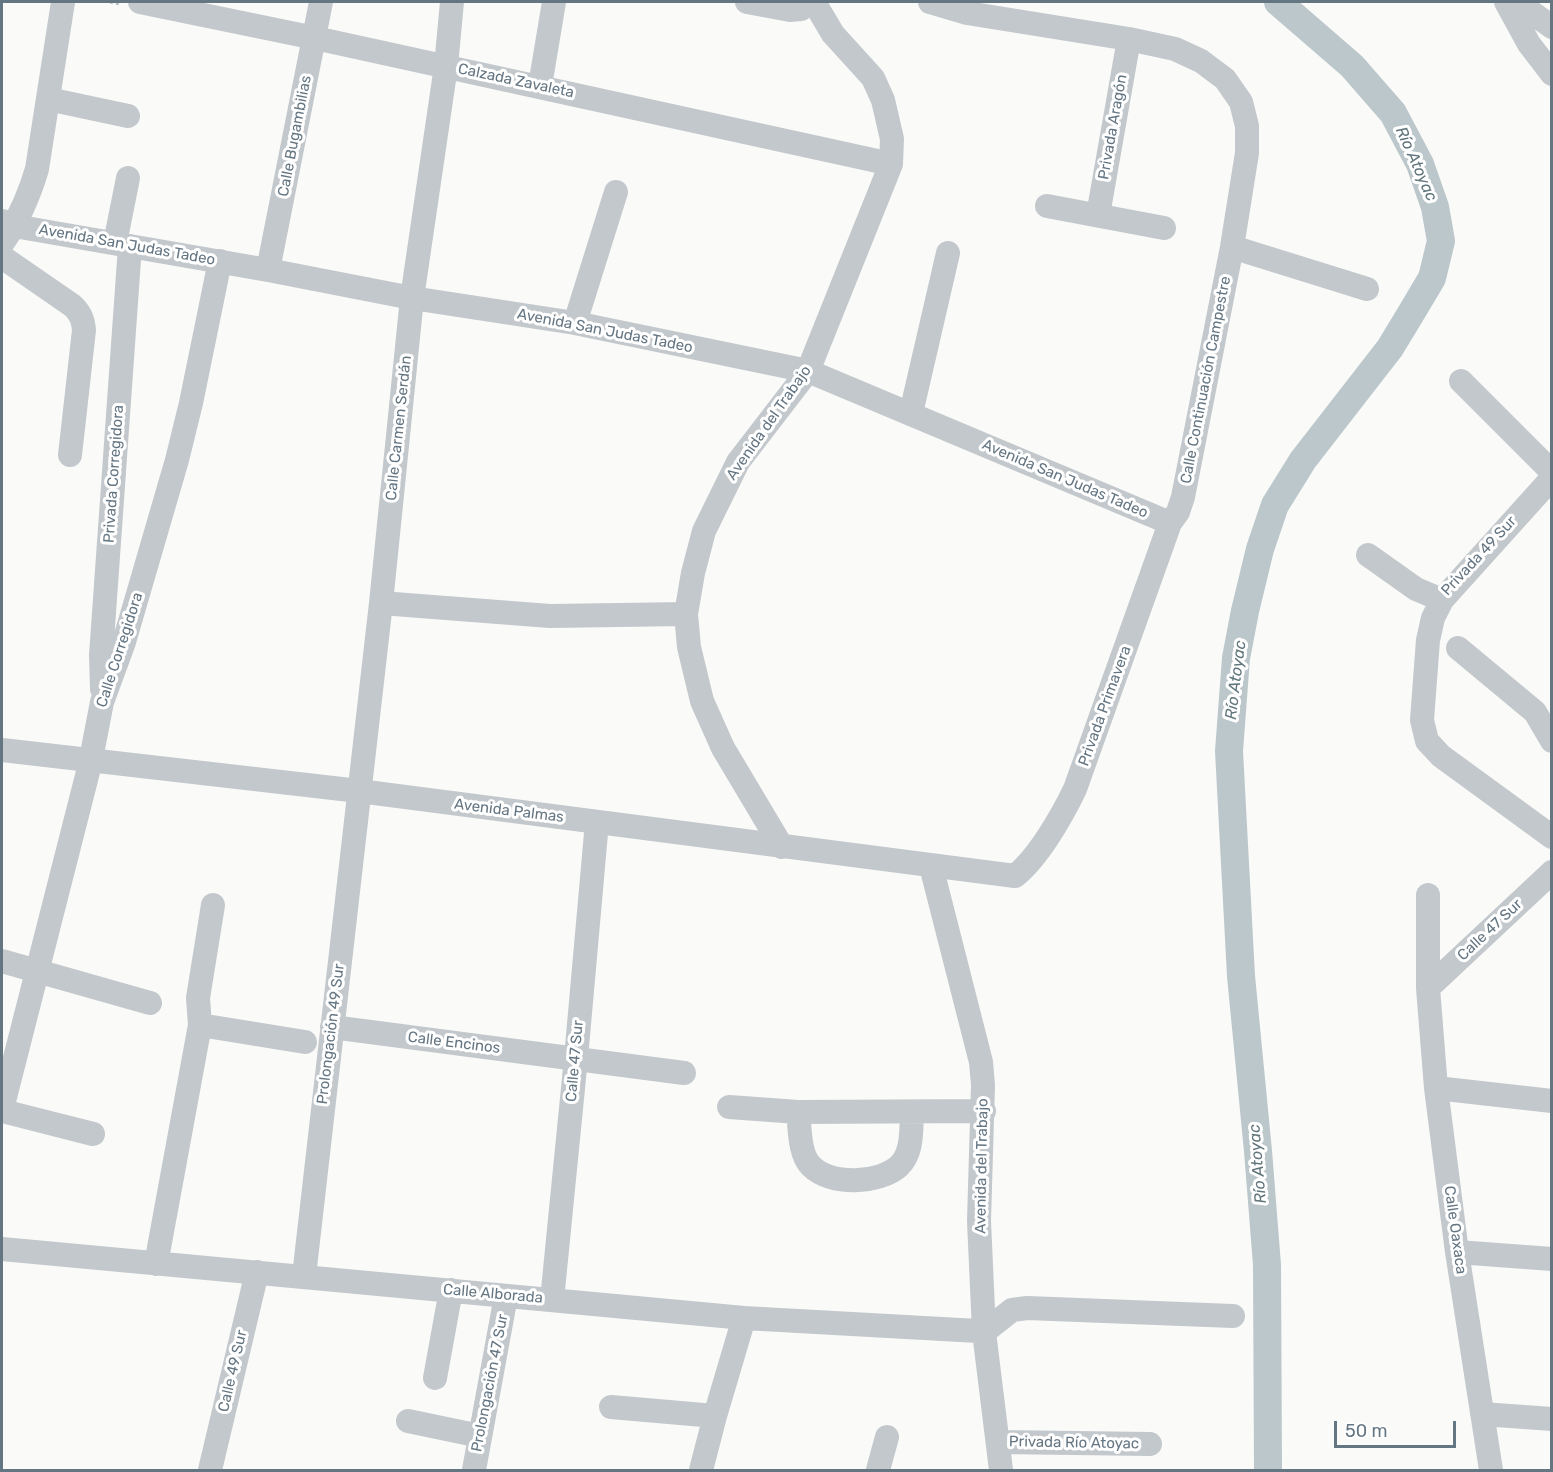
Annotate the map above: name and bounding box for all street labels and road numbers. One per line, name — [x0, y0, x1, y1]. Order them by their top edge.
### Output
street label: Calzada Zavaleta — [456, 60, 576, 102]
street label: Privada Aragón — [1095, 73, 1131, 181]
street label: Calle Bugambilias — [274, 74, 316, 198]
street label: Avenida San Judas Tadeo — [38, 221, 216, 269]
street label: Calle Continuación Campestre — [1177, 275, 1235, 485]
street label: Avenida San Judas Tadeo — [516, 305, 694, 357]
street label: Calle Carmen Serdán — [382, 355, 416, 501]
street label: Avenida del Trabajo — [723, 362, 815, 484]
street label: Privada Corregidora — [100, 404, 128, 544]
street label: Avenida San Judas Tadeo — [979, 436, 1151, 522]
street label: Privada 49 Sur — [1438, 513, 1520, 599]
street label: Calle Corregidora — [93, 590, 147, 710]
street label: Privada Primavera — [1075, 643, 1135, 769]
street label: Avenida Palmas — [453, 795, 565, 827]
street label: Calle 47 Sur — [1454, 895, 1526, 965]
street label: Prolongación 49 Sur — [313, 963, 349, 1105]
street label: Calle 47 Sur — [562, 1019, 588, 1103]
street label: Calle Encinos — [407, 1028, 501, 1058]
street label: Avenida del Trabajo — [972, 1098, 992, 1234]
street label: Calle Oaxaca — [1440, 1185, 1470, 1275]
street label: Calle Alborada — [442, 1281, 544, 1307]
street label: Prolongación 47 Sur — [468, 1313, 512, 1453]
street label: Calle 49 Sur — [215, 1328, 251, 1414]
street label: Privada Río Atoyac — [1009, 1433, 1139, 1453]

